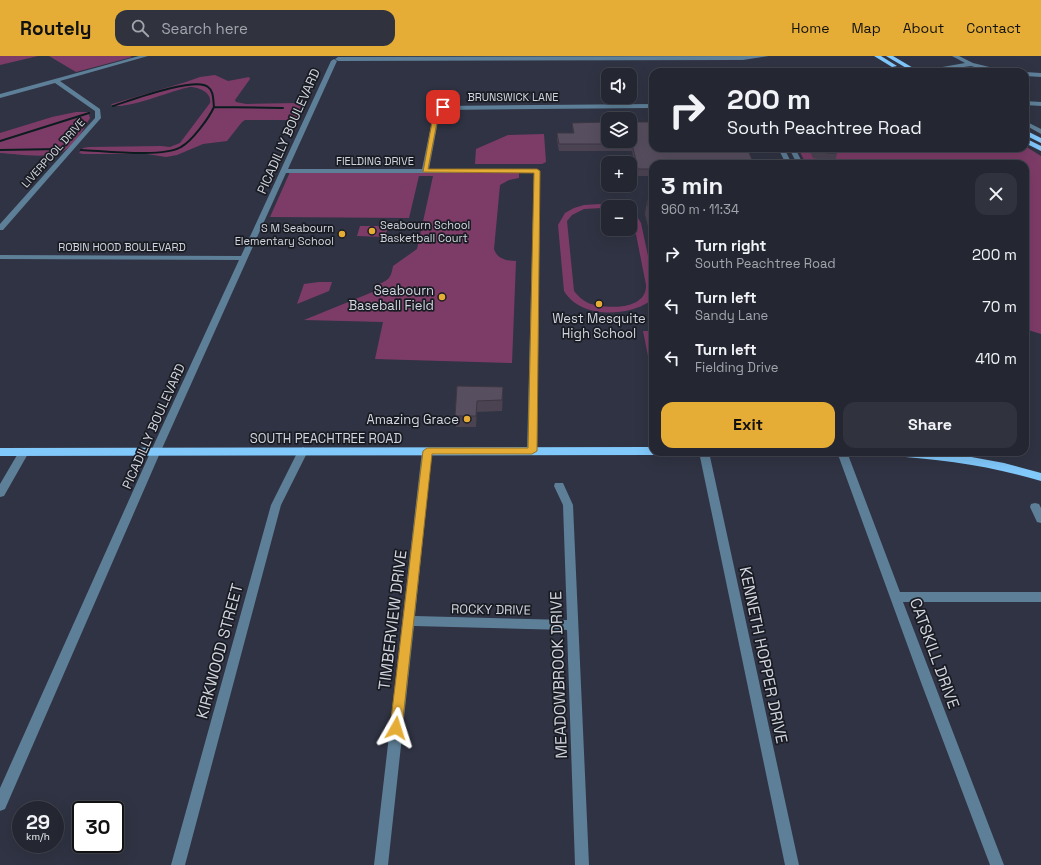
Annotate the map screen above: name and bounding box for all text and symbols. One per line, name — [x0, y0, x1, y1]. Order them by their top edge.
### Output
search box — [115, 10, 395, 46]
text: Routely — [20, 16, 91, 41]
icon: search — [129, 17, 151, 39]
text: Search here — [161, 19, 248, 38]
text: Home — [791, 19, 829, 37]
text: Map — [851, 19, 881, 37]
text: About — [903, 19, 944, 37]
text: Contact — [966, 19, 1021, 37]
street label: PICADILLY BOULEVARD — [253, 66, 324, 197]
map controls — [601, 68, 637, 236]
button: sound — [601, 68, 637, 104]
text: 200 m — [727, 81, 811, 117]
icon: right — [661, 84, 713, 136]
pin — [426, 90, 460, 124]
street label: BRUNSWICK LANE — [468, 90, 558, 104]
icon: arrive — [432, 96, 454, 118]
button: layers — [601, 112, 637, 148]
street label: LIVERPOOL DRIVE — [18, 115, 88, 191]
text: South Peachtree Road — [727, 116, 922, 139]
street label: FIELDING DRIVE — [336, 154, 414, 168]
button: + — [601, 156, 637, 192]
text: 3 min — [661, 170, 723, 201]
button: close — [975, 173, 1017, 215]
button: − — [601, 200, 637, 236]
text: 960 m · 11:34 — [661, 201, 739, 218]
place label: Seabourn School Basketball Court — [380, 218, 470, 245]
place label: S M Seabourn Elementary School — [235, 221, 334, 248]
marker: Seabourn School Basketball Court — [367, 226, 377, 236]
marker: S M Seabourn Elementary School — [337, 229, 347, 239]
text: Turn right — [695, 236, 766, 255]
street label: ROBIN HOOD BOULEVARD — [58, 240, 186, 254]
icon: right — [661, 243, 683, 265]
text: 200 m — [972, 245, 1017, 264]
text: South Peachtree Road — [695, 255, 836, 272]
place label: Seabourn Baseball Field — [348, 282, 434, 314]
text: Turn left — [695, 288, 757, 307]
marker: Seabourn Baseball Field — [437, 292, 447, 302]
icon: left — [661, 295, 683, 317]
text: 70 m — [982, 297, 1017, 316]
marker: West Mesquite High School — [594, 299, 604, 309]
text: Sandy Lane — [695, 307, 768, 324]
place label: West Mesquite High School — [552, 310, 646, 342]
text: Turn left — [695, 340, 757, 359]
icon: left — [661, 347, 683, 369]
text: 410 m — [975, 349, 1017, 368]
text: Fielding Drive — [695, 359, 778, 376]
street label: PICADILLY BOULEVARD — [118, 361, 189, 492]
button: Exit — [661, 402, 835, 448]
button: Share — [843, 402, 1017, 448]
place label: Amazing Grace — [367, 411, 459, 428]
marker: Amazing Grace — [462, 414, 472, 424]
street label: SOUTH PEACHTREE ROAD — [250, 430, 402, 447]
street label: TIMBERVIEW DRIVE — [373, 549, 412, 691]
street label: KENNETH HOPPER DRIVE — [735, 565, 793, 745]
street label: KIRKWOOD STREET — [191, 581, 248, 721]
street label: MEADOWBROOK DRIVE — [545, 591, 572, 759]
street label: CATSKILL DRIVE — [905, 595, 964, 711]
street label: ROCKY DRIVE — [451, 600, 531, 619]
position arrow — [375, 707, 417, 749]
speed limit sign: 30 — [72, 801, 124, 853]
text: 29 — [26, 809, 50, 835]
text: km/h — [26, 830, 50, 843]

